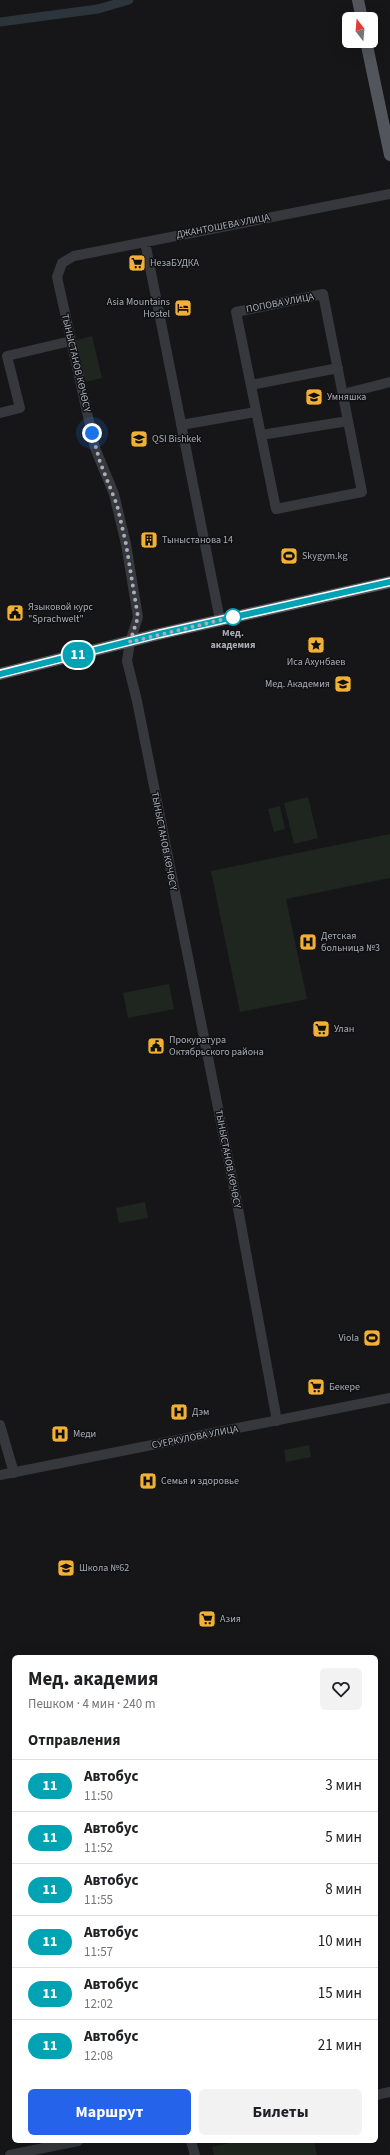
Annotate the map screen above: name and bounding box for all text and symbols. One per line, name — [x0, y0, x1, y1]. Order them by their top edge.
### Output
north arrow — [342, 12, 378, 48]
map controls — [342, 12, 378, 48]
street label: ДЖАНТОШЕВА УЛИЦА — [175, 210, 272, 242]
supermarket icon: НезаБУДКА — [127, 253, 147, 273]
place label: НезаБУДКА — [150, 256, 200, 270]
street label: ПОПОВА УЛИЦА — [245, 289, 316, 316]
place label: Asia Mountains Hostel — [107, 295, 170, 321]
hotel icon: Asia Mountains Hostel — [173, 298, 193, 318]
street label: ТЫНЫСТАНОВ КӨЧӨСҮ — [58, 313, 94, 414]
school or university icon: Умняшка — [304, 387, 324, 407]
place label: Умняшка — [327, 390, 366, 404]
your location — [82, 423, 102, 443]
school or university icon: QSI Bishkek — [129, 429, 149, 449]
place label: QSI Bishkek — [152, 432, 201, 446]
building icon: Тыныстанова 14 — [139, 530, 159, 550]
place label: Тыныстанова 14 — [162, 533, 233, 547]
sports icon: Skygym.kg — [279, 546, 299, 566]
place label: Skygym.kg — [302, 549, 348, 563]
place label: Языковой курс "Sprachwelt" — [28, 600, 93, 626]
public building icon: Языковой курс "Sprachwelt" — [5, 603, 25, 623]
marker: Мед. академия — [224, 608, 242, 626]
place label: Мед. академия — [211, 626, 255, 652]
place icon: Иса Ахунбаев — [306, 635, 326, 655]
line badge: 11 — [60, 642, 96, 668]
text: 11 — [71, 645, 85, 665]
place label: Иса Ахунбаев — [287, 655, 345, 669]
school or university icon: Мед. Академия — [333, 674, 353, 694]
place label: Мед. Академия — [265, 677, 330, 691]
street label: ТЫНЫСТАНОВ КӨЧӨСҮ — [148, 790, 180, 892]
place label: Детская больница №3 — [321, 929, 380, 955]
hospital icon: Детская больница №3 — [298, 932, 318, 952]
supermarket icon: Улан — [311, 1019, 331, 1039]
place label: Улан — [334, 1022, 354, 1036]
place label: Прокуратура Октябрьского района — [169, 1033, 264, 1059]
public building icon: Прокуратура Октябрьского района — [146, 1036, 166, 1056]
street label: ТЫНЫСТАНОВ КӨЧӨСҮ — [212, 1108, 244, 1210]
sports icon: Viola — [362, 1328, 382, 1348]
place label: Viola — [338, 1331, 359, 1345]
supermarket icon: Бекере — [306, 1377, 326, 1397]
place label: Бекере — [329, 1380, 360, 1394]
hospital icon: Дэм — [169, 1402, 189, 1422]
place label: Дэм — [192, 1405, 209, 1419]
street label: СУЕРКУЛОВА УЛИЦА — [151, 1422, 240, 1452]
hospital icon: Меди — [50, 1424, 70, 1444]
place label: Меди — [73, 1427, 96, 1441]
hospital icon: Семья и здоровье — [138, 1471, 158, 1491]
place label: Семья и здоровье — [161, 1474, 239, 1488]
school or university icon: Школа №62 — [56, 1558, 76, 1578]
place label: Школа №62 — [79, 1561, 129, 1575]
supermarket icon: Азия — [197, 1609, 217, 1629]
place label: Азия — [220, 1612, 241, 1626]
text: Мед. академия — [28, 1666, 158, 1693]
button: heart — [320, 1668, 362, 1710]
text: Пешком · 4 мин · 240 m — [28, 1695, 156, 1713]
text: Отправления — [28, 1730, 121, 1751]
text: Автобус — [84, 1766, 138, 1787]
text: 3 мин — [325, 1775, 362, 1796]
text: 11 — [43, 1776, 57, 1796]
text: 11:50 — [84, 1787, 113, 1805]
text: Автобус — [84, 1818, 138, 1839]
text: 5 мин — [325, 1827, 362, 1848]
text: 11 — [43, 1828, 57, 1848]
text: 11:52 — [84, 1839, 113, 1857]
text: Автобус — [84, 1870, 138, 1891]
text: 8 мин — [325, 1879, 362, 1900]
text: 11 — [43, 1880, 57, 1900]
text: 11:55 — [84, 1891, 113, 1909]
text: Автобус — [84, 1922, 138, 1943]
text: 10 мин — [318, 1931, 362, 1952]
text: 11 — [43, 1932, 57, 1952]
text: 11:57 — [84, 1943, 113, 1961]
text: Автобус — [84, 1974, 138, 1995]
text: 15 мин — [318, 1983, 362, 2004]
text: 11 — [43, 1984, 57, 2004]
text: 12:02 — [84, 1995, 113, 2013]
text: Автобус — [84, 2026, 138, 2047]
text: 21 мин — [318, 2035, 362, 2056]
text: 11 — [43, 2036, 57, 2056]
text: 12:08 — [84, 2047, 113, 2065]
button: Маршрут — [28, 2089, 191, 2135]
button: Билеты — [199, 2089, 362, 2135]

